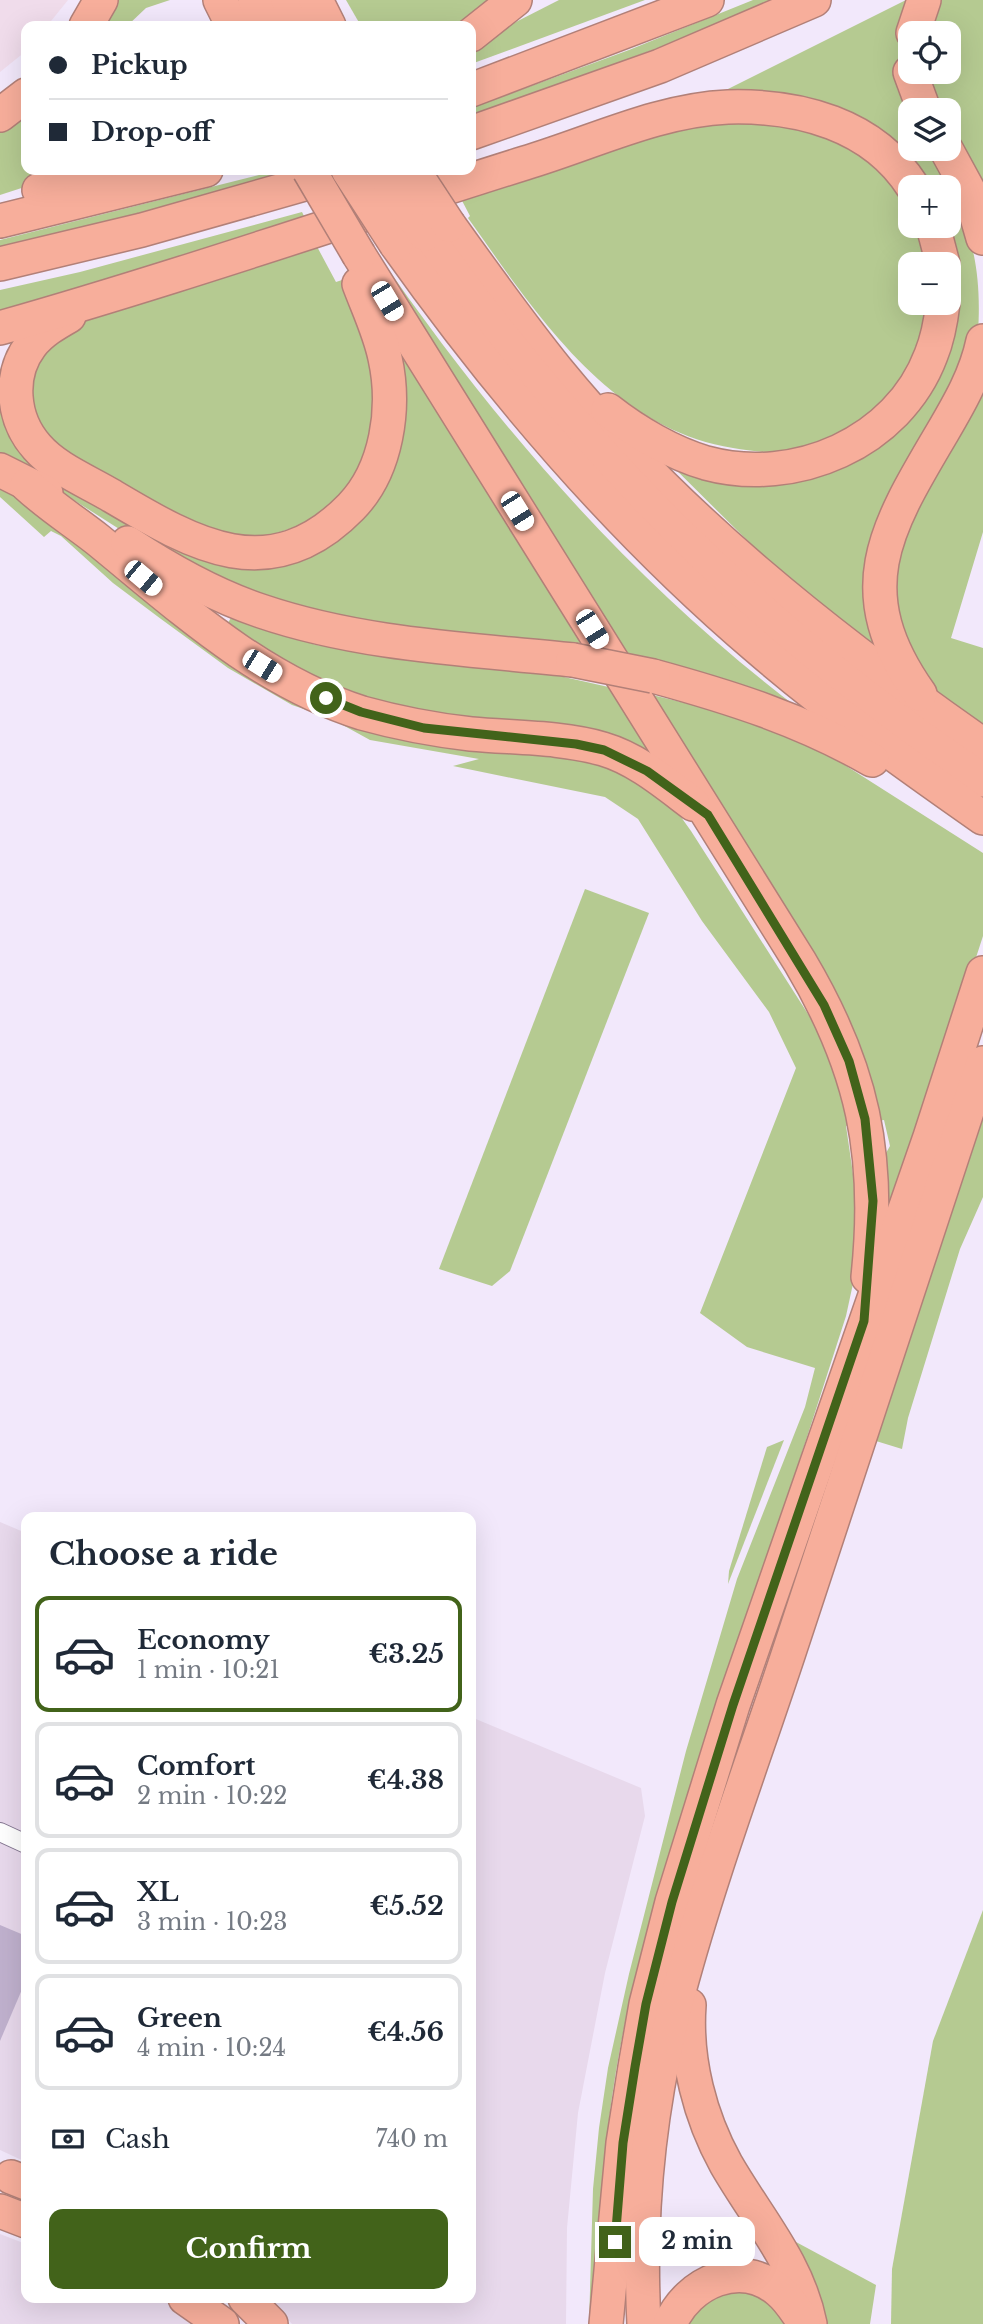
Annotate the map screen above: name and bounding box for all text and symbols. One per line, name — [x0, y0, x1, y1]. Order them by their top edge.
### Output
map controls — [898, 21, 961, 315]
button: locate — [898, 21, 961, 84]
text: Pickup — [91, 49, 188, 81]
button: layers — [898, 98, 961, 161]
text: Drop-off — [91, 116, 212, 148]
button: + — [898, 175, 961, 238]
button: − — [898, 252, 961, 315]
car — [368, 278, 407, 324]
car — [497, 488, 538, 534]
car — [121, 556, 166, 600]
car — [572, 606, 613, 652]
car — [239, 646, 286, 686]
route start — [310, 682, 342, 714]
text: Choose a ride — [49, 1534, 278, 1574]
icon: car — [53, 1623, 116, 1686]
text: Economy — [137, 1624, 270, 1656]
text: €3.25 — [368, 1638, 444, 1670]
text: 1 min · 10:21 — [137, 1656, 280, 1684]
icon: car — [53, 1749, 116, 1812]
text: Comfort — [137, 1750, 255, 1782]
text: €4.38 — [367, 1764, 444, 1796]
text: 2 min · 10:22 — [137, 1782, 287, 1810]
icon: car — [53, 1875, 116, 1938]
text: XL — [137, 1876, 179, 1908]
text: €5.52 — [370, 1890, 444, 1922]
text: 3 min · 10:23 — [137, 1908, 287, 1936]
icon: car — [53, 2001, 116, 2064]
text: Green — [137, 2002, 222, 2034]
text: €4.56 — [367, 2016, 444, 2048]
text: 4 min · 10:24 — [137, 2034, 286, 2062]
icon: cash — [49, 2120, 87, 2158]
text: Cash — [105, 2123, 170, 2155]
text: 740 m — [376, 2125, 448, 2153]
button: Confirm — [49, 2209, 448, 2289]
callout: 2 min — [640, 2218, 755, 2266]
route end — [599, 2226, 631, 2258]
text: 2 min — [661, 2227, 733, 2255]

